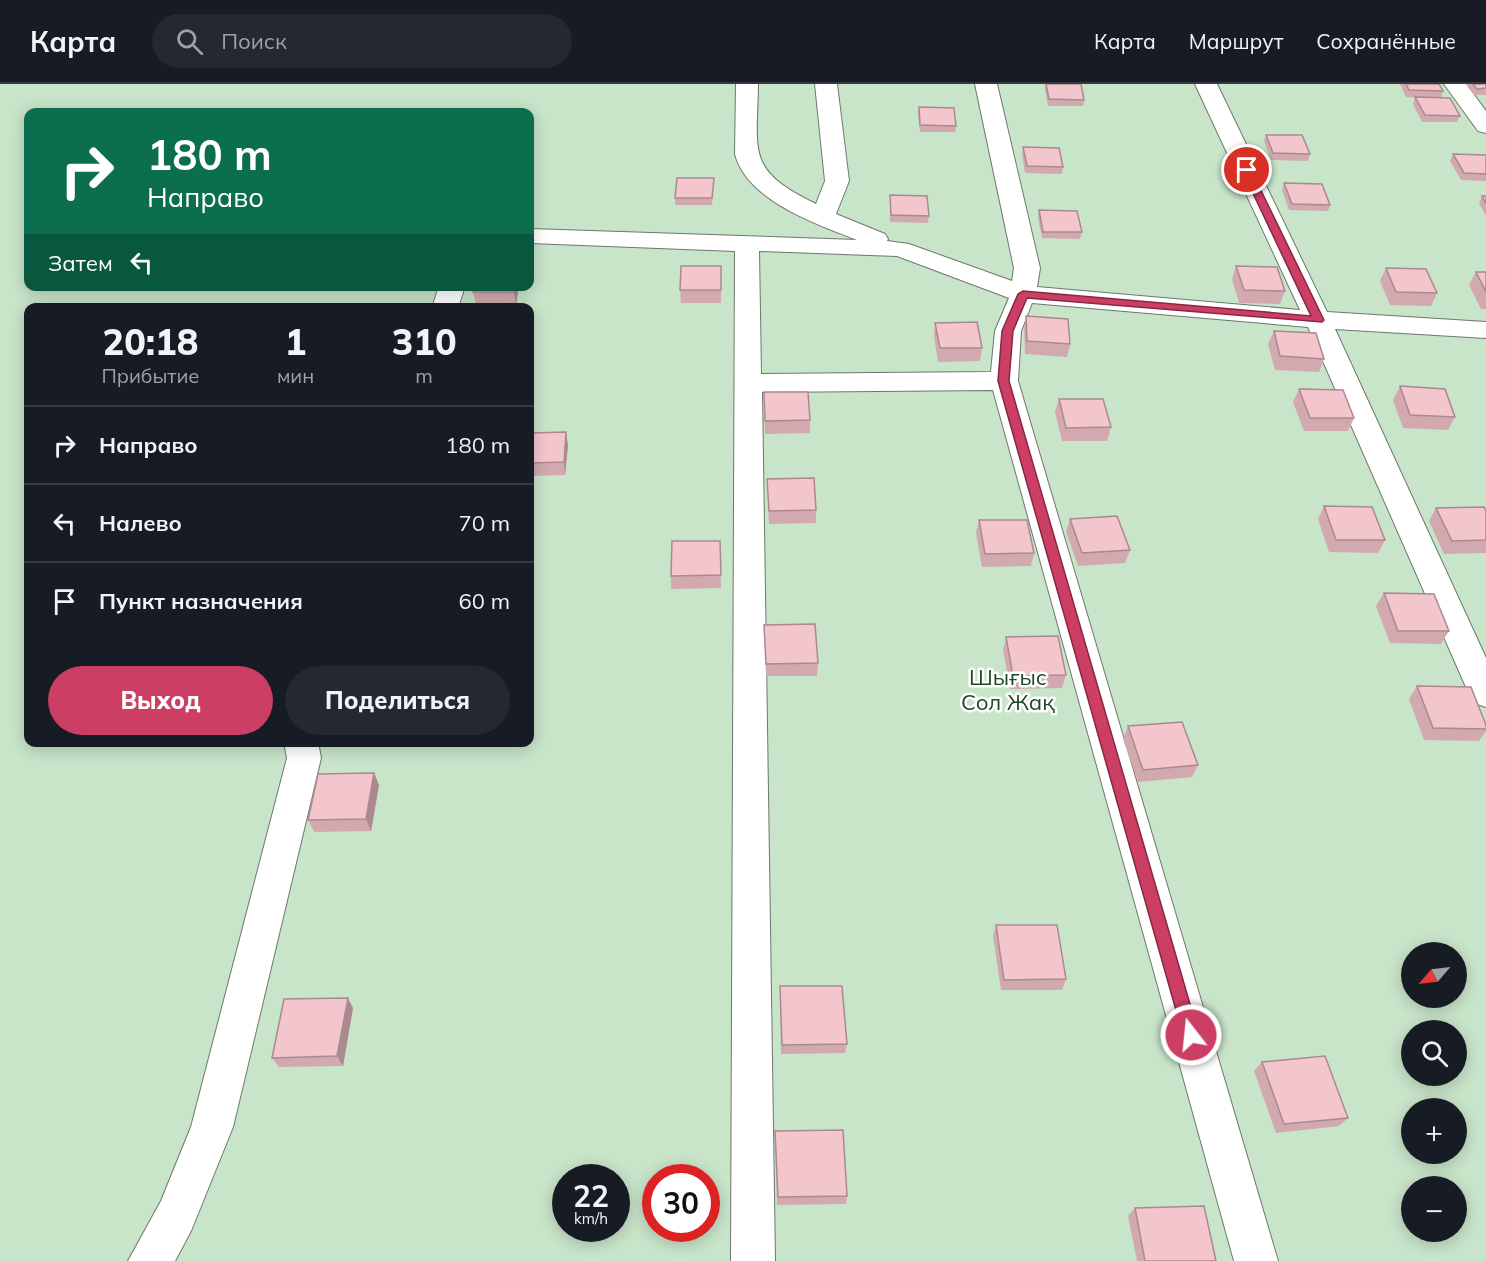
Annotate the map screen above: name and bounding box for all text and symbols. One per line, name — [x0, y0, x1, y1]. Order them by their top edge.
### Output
search box — [152, 14, 572, 68]
text: Карта — [30, 24, 116, 59]
icon: search — [173, 25, 206, 58]
text: Поиск — [221, 27, 287, 55]
text: Карта — [1094, 28, 1156, 54]
text: Маршрут — [1189, 28, 1283, 54]
text: Сохранённые — [1316, 28, 1456, 54]
text: 180 m — [147, 128, 272, 181]
icon: right — [48, 132, 126, 210]
pin — [1221, 144, 1272, 195]
icon: arrive — [1230, 153, 1263, 186]
text: Направо — [147, 180, 264, 214]
icon: left — [125, 246, 158, 279]
text: Затем — [48, 249, 113, 277]
text: 20:18 — [103, 319, 198, 364]
text: 1 — [285, 319, 306, 364]
text: 310 — [392, 319, 457, 364]
text: Прибытие — [101, 363, 199, 388]
text: мин — [277, 363, 314, 388]
text: m — [415, 363, 433, 388]
icon: right — [48, 429, 81, 462]
text: Направо — [99, 431, 197, 459]
text: 180 m — [445, 431, 510, 459]
icon: left — [48, 507, 81, 540]
text: Налево — [99, 509, 182, 537]
text: 70 m — [459, 509, 510, 537]
icon: arrive — [48, 585, 81, 618]
text: Пункт назначения — [99, 587, 303, 615]
text: 60 m — [459, 587, 510, 615]
park label: Шығыс Сол Жақ — [961, 663, 1055, 716]
button: Выход — [48, 666, 273, 735]
button: Поделиться — [285, 666, 510, 735]
north arrow — [1401, 942, 1467, 1008]
map controls — [1401, 942, 1467, 1242]
position arrow — [1159, 1003, 1223, 1067]
button: search — [1401, 1020, 1467, 1086]
button: + — [1401, 1098, 1467, 1164]
speed limit sign: 30 — [642, 1164, 720, 1242]
button: − — [1401, 1176, 1467, 1242]
text: 22 — [573, 1177, 609, 1215]
text: km/h — [574, 1209, 608, 1228]

